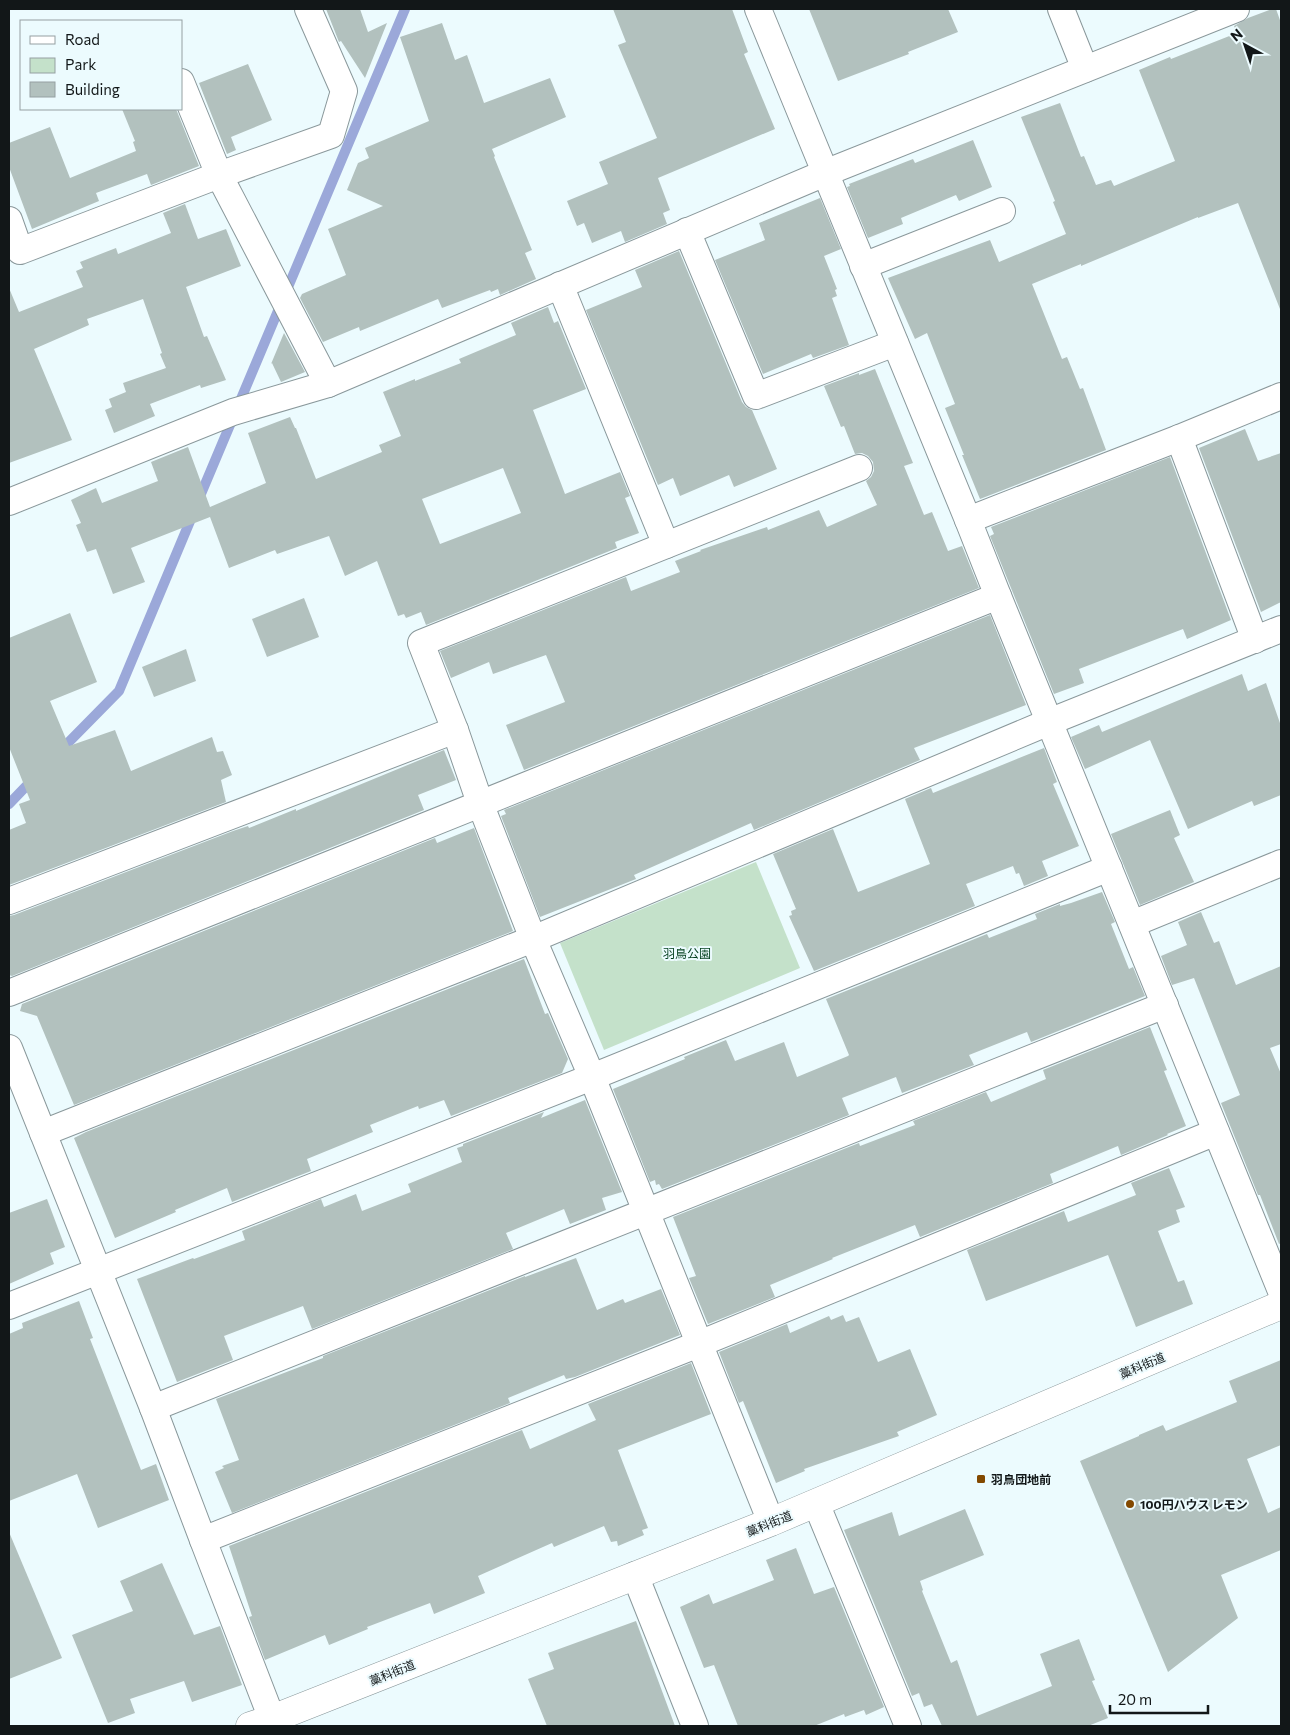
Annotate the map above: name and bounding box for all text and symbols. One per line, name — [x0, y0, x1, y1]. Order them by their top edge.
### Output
legend — [20, 20, 182, 110]
north arrow — [1220, 20, 1270, 70]
text: N — [1227, 25, 1246, 45]
text: Road — [65, 30, 100, 48]
text: Park — [65, 55, 96, 73]
text: Building — [65, 80, 120, 98]
park label: 羽鳥公園 — [663, 946, 711, 960]
street label: 藁科街道 — [1117, 1349, 1167, 1381]
place label: 羽鳥団地前 — [991, 1472, 1051, 1486]
marker: 羽鳥団地前 — [975, 1473, 987, 1485]
place label: 100円ハウス レモン — [1140, 1497, 1248, 1511]
marker: 100円ハウス レモン — [1124, 1498, 1136, 1510]
street label: 藁科街道 — [744, 1508, 794, 1538]
street label: 藁科街道 — [367, 1657, 417, 1687]
scale bar — [1110, 1682, 1208, 1714]
text: 20 m — [1118, 1690, 1152, 1708]

